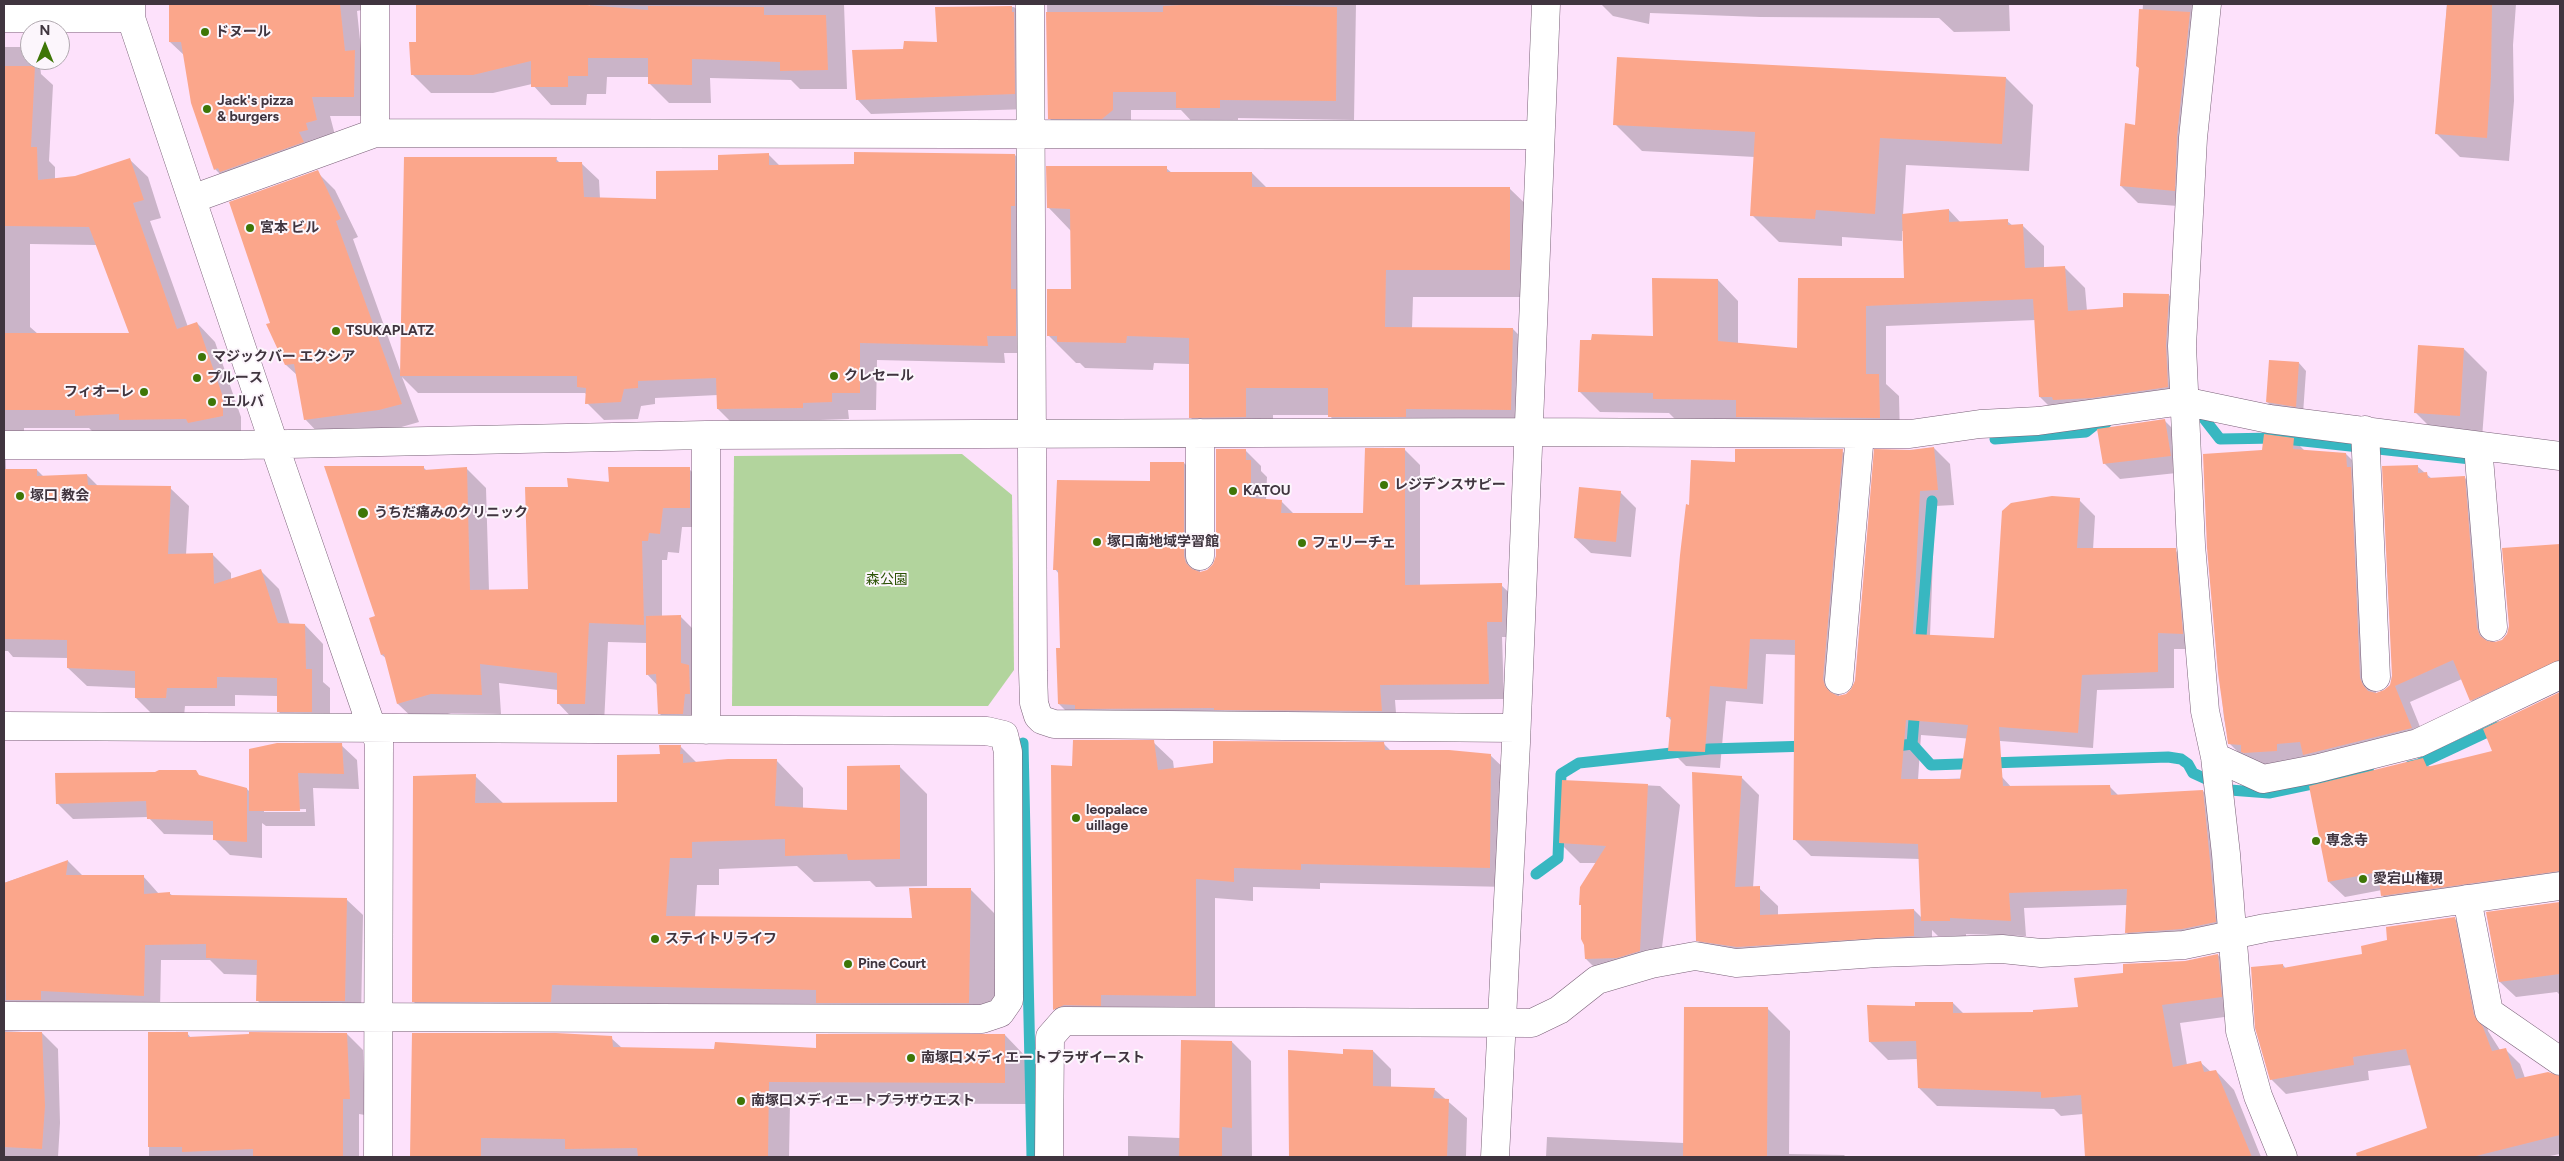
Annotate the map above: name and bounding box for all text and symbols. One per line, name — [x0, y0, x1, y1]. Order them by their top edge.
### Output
north arrow — [20, 20, 70, 70]
text: N — [40, 22, 50, 39]
place label: ドヌール — [215, 24, 271, 40]
marker: ドヌール — [199, 26, 211, 38]
place label: Jack's pizza & burgers — [217, 93, 294, 125]
marker: Jack's pizza & burgers — [201, 103, 213, 115]
place label: 宮本 ビル — [260, 220, 319, 236]
marker: 宮本 ビル — [244, 222, 256, 234]
place label: TSUKAPLATZ — [346, 323, 434, 339]
marker: TSUKAPLATZ — [330, 325, 342, 337]
place label: マジックバー エクシア — [212, 349, 355, 365]
marker: マジックバー エクシア — [196, 351, 208, 363]
place label: クレセール — [844, 368, 914, 384]
place label: プルース — [207, 370, 263, 386]
marker: クレセール — [828, 370, 840, 382]
marker: プルース — [191, 372, 203, 384]
place label: フィオーレ — [64, 384, 134, 400]
marker: フィオーレ — [138, 386, 150, 398]
place label: エルバ — [222, 394, 264, 410]
marker: エルバ — [206, 396, 218, 408]
place label: レジデンスサピー — [1394, 477, 1506, 493]
marker: レジデンスサピー — [1378, 479, 1390, 491]
place label: KATOU — [1243, 483, 1291, 499]
marker: KATOU — [1227, 485, 1239, 497]
place label: 塚口 教会 — [30, 488, 89, 504]
marker: 塚口 教会 — [14, 490, 26, 502]
place label: うちだ痛みのクリニック — [374, 505, 528, 521]
marker: うちだ痛みのクリニック — [356, 506, 370, 520]
place label: 塚口南地域学習館 — [1107, 534, 1219, 550]
place label: フェリーチェ — [1312, 535, 1396, 551]
marker: 塚口南地域学習館 — [1091, 536, 1103, 548]
marker: フェリーチェ — [1296, 537, 1308, 549]
park label: 森公園 — [866, 572, 908, 588]
place label: leopalace uillage — [1086, 802, 1148, 834]
marker: leopalace uillage — [1070, 812, 1082, 824]
place label: 専念寺 — [2326, 833, 2368, 849]
marker: 専念寺 — [2310, 835, 2322, 847]
place label: 愛宕山権現 — [2373, 871, 2443, 887]
marker: 愛宕山権現 — [2357, 873, 2369, 885]
place label: ステイトリライフ — [665, 931, 777, 947]
marker: ステイトリライフ — [649, 933, 661, 945]
place label: Pine Court — [858, 956, 926, 972]
marker: Pine Court — [842, 958, 854, 970]
place label: 南塚口メディエートプラザイースト — [921, 1050, 1145, 1066]
marker: 南塚口メディエートプラザイースト — [905, 1052, 917, 1064]
place label: 南塚口メディエートプラザウエスト — [751, 1093, 975, 1109]
marker: 南塚口メディエートプラザウエスト — [735, 1095, 747, 1107]

